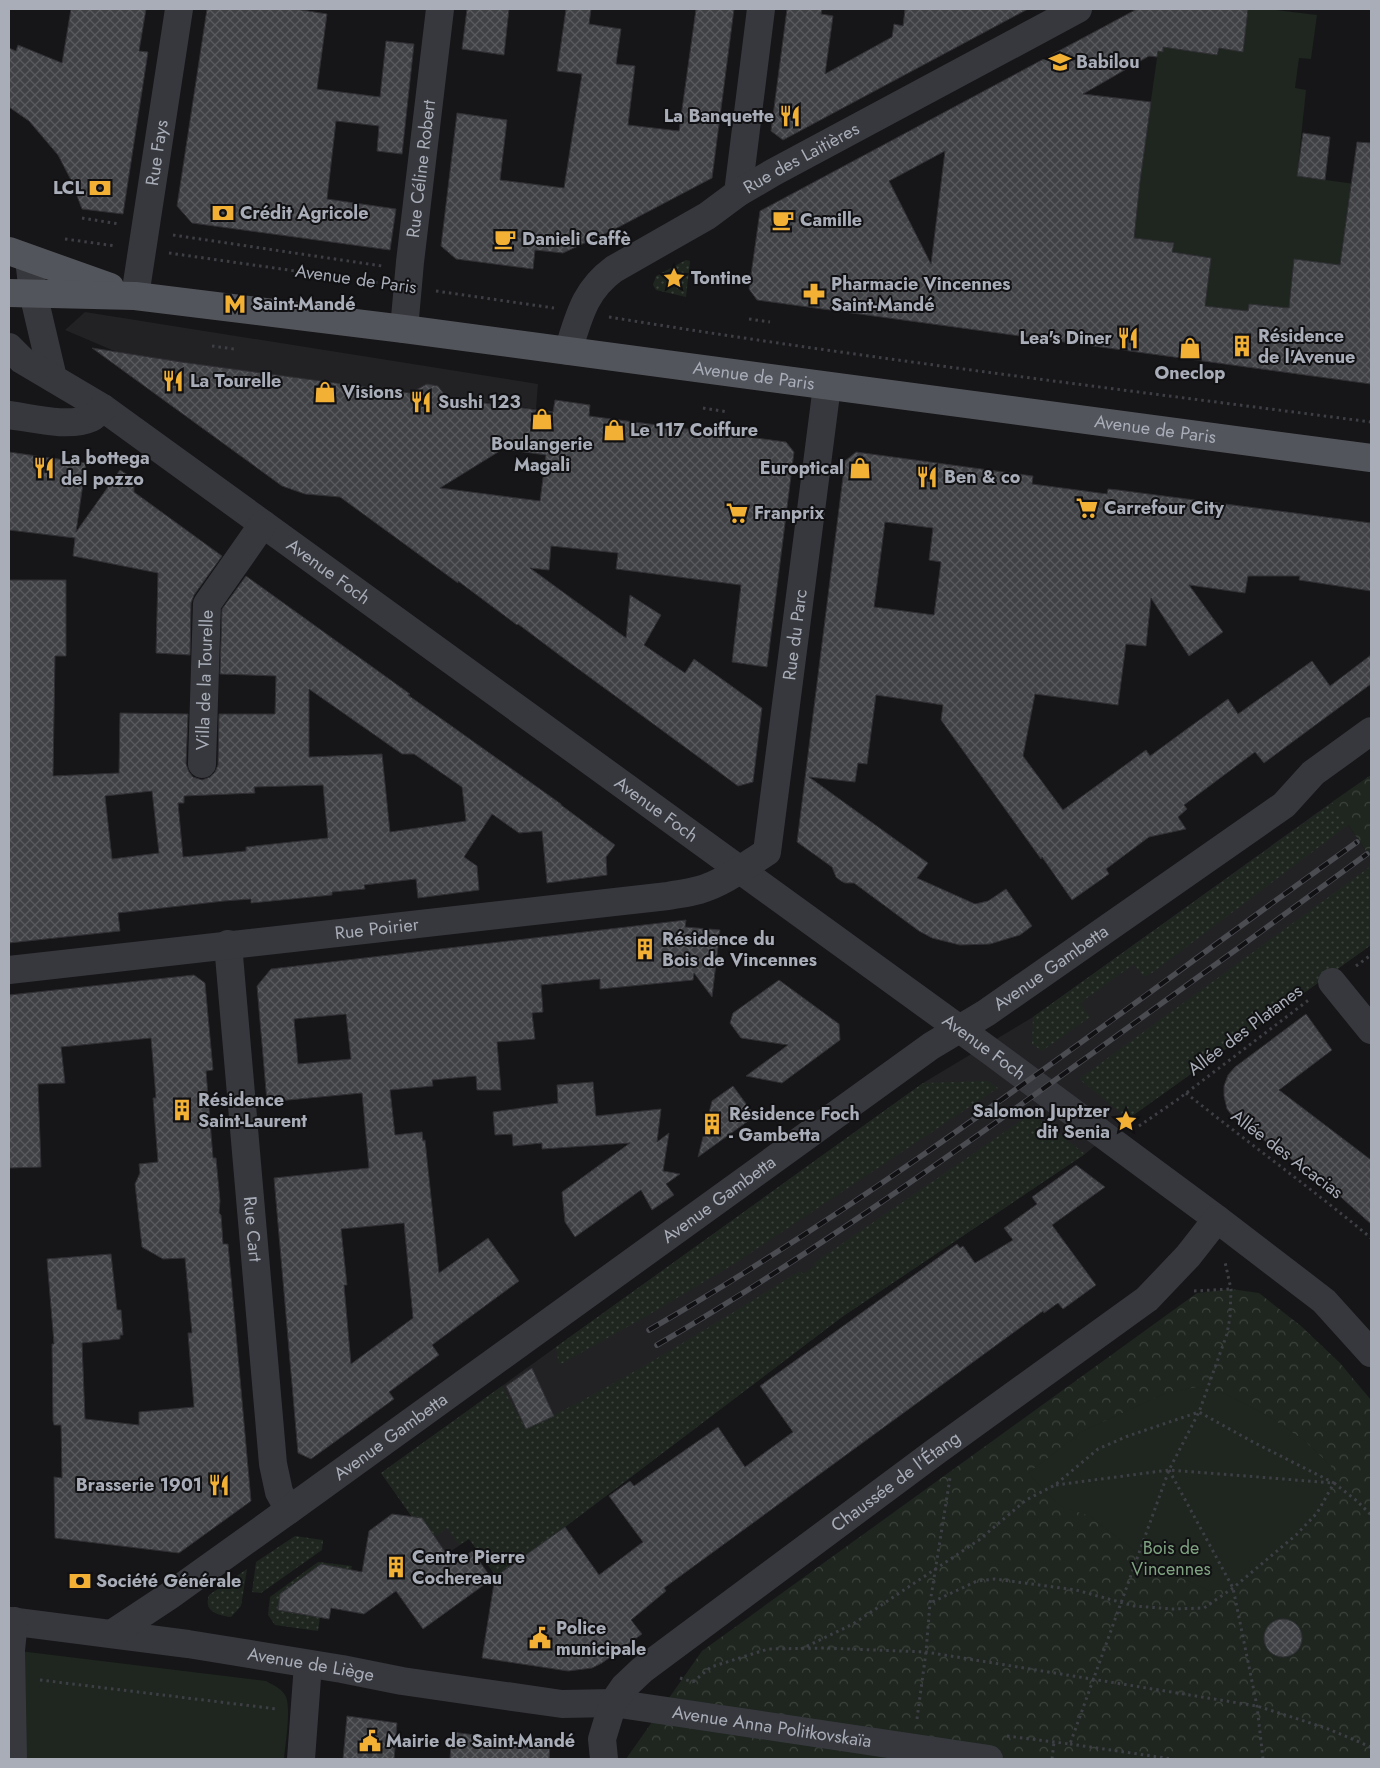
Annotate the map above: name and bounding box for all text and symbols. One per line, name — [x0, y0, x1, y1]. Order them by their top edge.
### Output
school or university icon: Babilou — [1047, 49, 1073, 75]
place label: Babilou — [1076, 49, 1140, 75]
street label: Rue Céline Robert — [400, 98, 442, 239]
place label: La Banquette — [664, 103, 774, 129]
restaurant icon: La Banquette — [777, 103, 803, 129]
street label: Rue des Laitières — [738, 116, 864, 200]
street label: Rue Fays — [139, 118, 175, 187]
place label: LCL — [53, 175, 84, 201]
bank icon: LCL — [87, 175, 113, 201]
bank icon: Crédit Agricole — [210, 200, 236, 226]
place label: Crédit Agricole — [240, 200, 369, 226]
cafe icon: Camille — [770, 207, 796, 233]
place label: Camille — [800, 207, 862, 233]
cafe icon: Danieli Caffè — [492, 226, 518, 252]
place label: Danieli Caffè — [522, 226, 631, 252]
street label: Avenue de Paris — [294, 258, 418, 300]
place icon: Tontine — [661, 265, 687, 291]
place label: Tontine — [691, 265, 752, 291]
place label: Pharmacie Vincennes Saint-Mandé — [831, 271, 1011, 318]
pharmacy icon: Pharmacie Vincennes Saint-Mandé — [801, 281, 827, 307]
metro station icon: Saint-Mandé — [222, 291, 248, 317]
place label: Saint-Mandé — [252, 291, 356, 317]
place label: Résidence de l'Avenue — [1258, 323, 1355, 370]
place label: Lea's Diner — [1019, 325, 1113, 351]
restaurant icon: Lea's Diner — [1115, 325, 1141, 351]
building icon: Résidence de l'Avenue — [1229, 333, 1255, 359]
shop icon: Oneclop — [1177, 335, 1203, 361]
street label: Avenue de Paris — [691, 355, 816, 397]
place label: Oneclop — [1155, 360, 1225, 386]
restaurant icon: La Tourelle — [160, 368, 186, 394]
place label: La Tourelle — [190, 368, 281, 394]
shop icon: Visions — [312, 379, 338, 405]
place label: Visions — [341, 379, 403, 405]
restaurant icon: Sushi 123 — [408, 389, 434, 415]
place label: Sushi 123 — [438, 389, 521, 415]
shop icon: Boulangerie Magali — [529, 406, 555, 432]
street label: Avenue de Paris — [1093, 408, 1218, 450]
shop icon: Le 117 Coiffure — [601, 417, 627, 443]
place label: Le 117 Coiffure — [630, 417, 758, 443]
place label: Boulangerie Magali — [491, 431, 593, 478]
place label: La bottega del pozzo — [61, 445, 150, 492]
restaurant icon: La bottega del pozzo — [31, 455, 57, 481]
place label: Europtical — [760, 455, 844, 481]
shop icon: Europtical — [847, 455, 873, 481]
restaurant icon: Ben & co — [914, 464, 940, 490]
place label: Ben & co — [944, 464, 1021, 490]
supermarket icon: Carrefour City — [1074, 495, 1100, 521]
place label: Carrefour City — [1104, 495, 1224, 521]
supermarket icon: Franprix — [724, 500, 750, 526]
place label: Franprix — [754, 500, 825, 526]
street label: Avenue Foch — [281, 532, 376, 611]
street label: Rue du Parc — [776, 588, 814, 682]
street label: Villa de la Tourelle — [189, 609, 220, 751]
street label: Avenue Foch — [609, 770, 704, 848]
street label: Rue Poirier — [333, 911, 421, 946]
street label: Avenue Gambetta — [988, 918, 1114, 1017]
place label: Résidence du Bois de Vincennes — [662, 926, 817, 973]
building icon: Résidence du Bois de Vincennes — [632, 936, 658, 962]
street label: Allée des Platanes — [1182, 978, 1308, 1082]
street label: Avenue Foch — [937, 1008, 1031, 1086]
place label: Résidence Saint-Laurent — [198, 1087, 307, 1134]
building icon: Résidence Saint-Laurent — [169, 1097, 195, 1123]
place label: Salomon Juptzer dit Senia — [972, 1098, 1111, 1145]
place label: Résidence Foch - Gambetta — [729, 1101, 860, 1148]
street label: Allée des Acacias — [1225, 1103, 1349, 1205]
place icon: Salomon Juptzer dit Senia — [1113, 1108, 1139, 1134]
building icon: Résidence Foch - Gambetta — [699, 1111, 725, 1137]
street label: Avenue Gambetta — [656, 1149, 781, 1249]
street label: Rue Cart — [237, 1195, 269, 1263]
street label: Avenue Gambetta — [328, 1387, 453, 1487]
street label: Chaussée de l'Étang — [826, 1425, 966, 1538]
place label: Brasserie 1901 — [76, 1472, 202, 1498]
restaurant icon: Brasserie 1901 — [206, 1472, 232, 1498]
park label: Bois de Vincennes — [1131, 1535, 1211, 1582]
place label: Centre Pierre Cochereau — [412, 1544, 525, 1591]
building icon: Centre Pierre Cochereau — [383, 1554, 409, 1580]
bank icon: Société Générale — [67, 1568, 93, 1594]
place label: Société Générale — [96, 1568, 241, 1594]
place label: Police municipale — [556, 1615, 646, 1662]
public building icon: Police municipale — [527, 1625, 553, 1651]
street label: Avenue de Liège — [246, 1641, 376, 1688]
street label: Avenue Anna Politkovskaïa — [671, 1699, 873, 1754]
public building icon: Mairie de Saint-Mandé — [357, 1728, 383, 1754]
place label: Mairie de Saint-Mandé — [386, 1728, 575, 1754]

